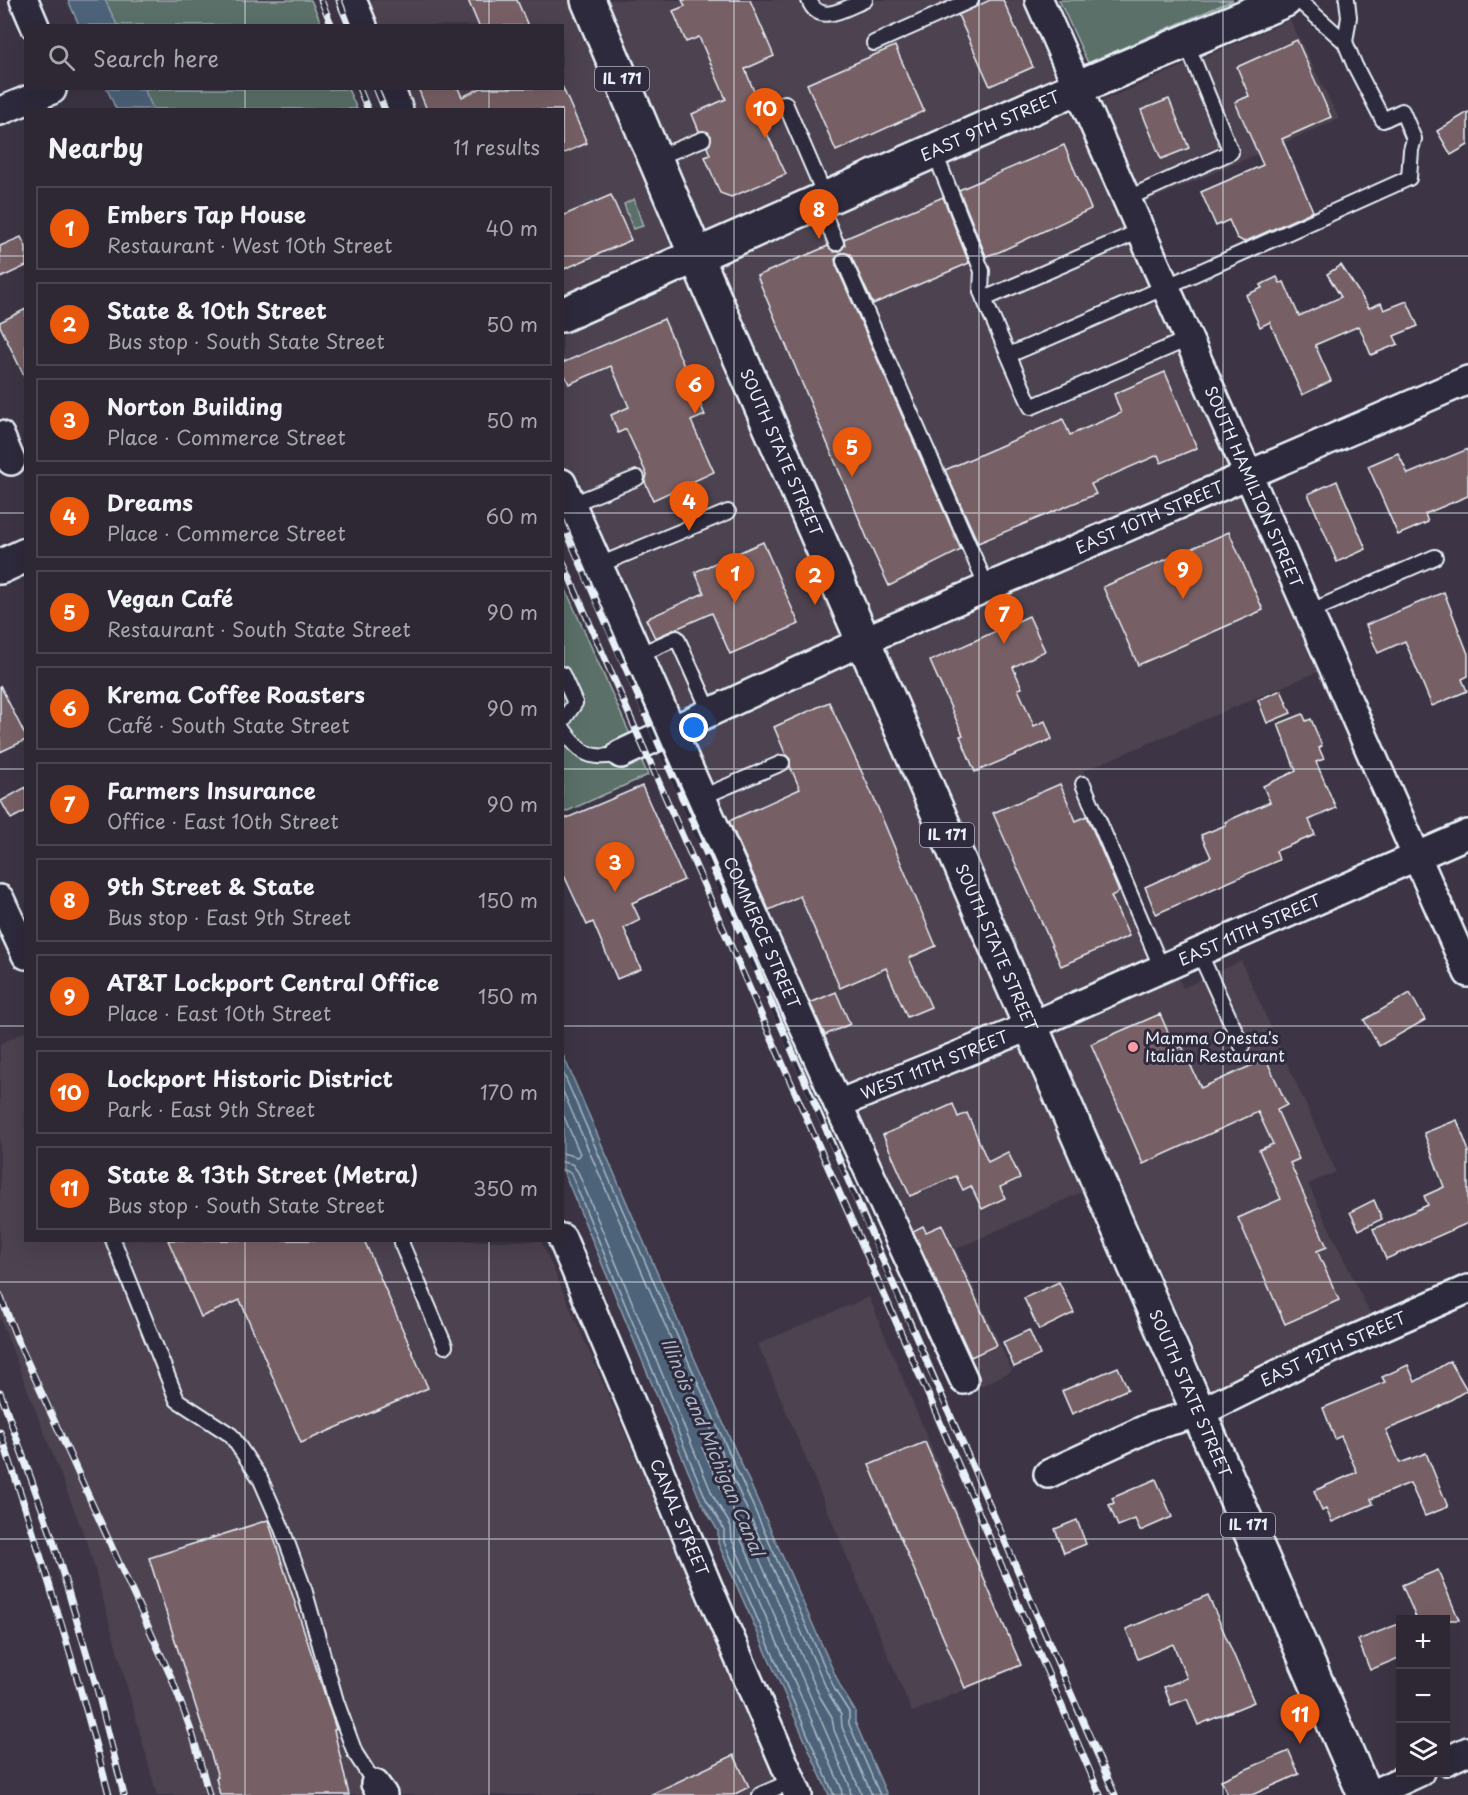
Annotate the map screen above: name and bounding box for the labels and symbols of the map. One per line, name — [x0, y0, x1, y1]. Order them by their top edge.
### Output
road number: IL 171 — [595, 67, 649, 91]
street label: EAST 9TH STREET — [916, 84, 1063, 166]
pin: 10 — [746, 88, 784, 138]
pin: 8 — [800, 190, 838, 239]
pin: 6 — [676, 364, 714, 414]
street label: SOUTH STATE STREET — [735, 364, 829, 540]
street label: SOUTH HAMILTON STREET — [1200, 382, 1310, 591]
pin: 5 — [832, 428, 872, 477]
street label: EAST 10TH STREET — [1071, 474, 1227, 559]
pin: 4 — [670, 482, 708, 531]
pin: 9 — [1164, 550, 1202, 599]
pin: 1 — [716, 554, 754, 603]
pin: 2 — [796, 556, 834, 605]
pin: 7 — [984, 594, 1024, 644]
your location — [679, 713, 708, 742]
road number: IL 171 — [920, 823, 974, 847]
pin: 3 — [596, 842, 634, 892]
street label: COMMERCE STREET — [718, 852, 807, 1012]
street label: SOUTH STATE STREET — [950, 860, 1045, 1035]
street label: EAST 11TH STREET — [1174, 887, 1324, 971]
street label: WEST 11TH STREET — [857, 1024, 1011, 1105]
place label: Mamma Onesta's Italian Restaurant — [1145, 1025, 1285, 1067]
marker: Mamma Onesta's Italian Restaurant — [1126, 1040, 1140, 1054]
street label: SOUTH STATE STREET — [1144, 1305, 1238, 1481]
street label: EAST 12TH STREET — [1256, 1305, 1409, 1392]
water label: Illinois and Michigan Canal — [655, 1333, 773, 1562]
street label: CANAL STREET — [645, 1455, 715, 1579]
road number: IL 171 — [1221, 1513, 1275, 1537]
pin: 11 — [1280, 1694, 1320, 1744]

